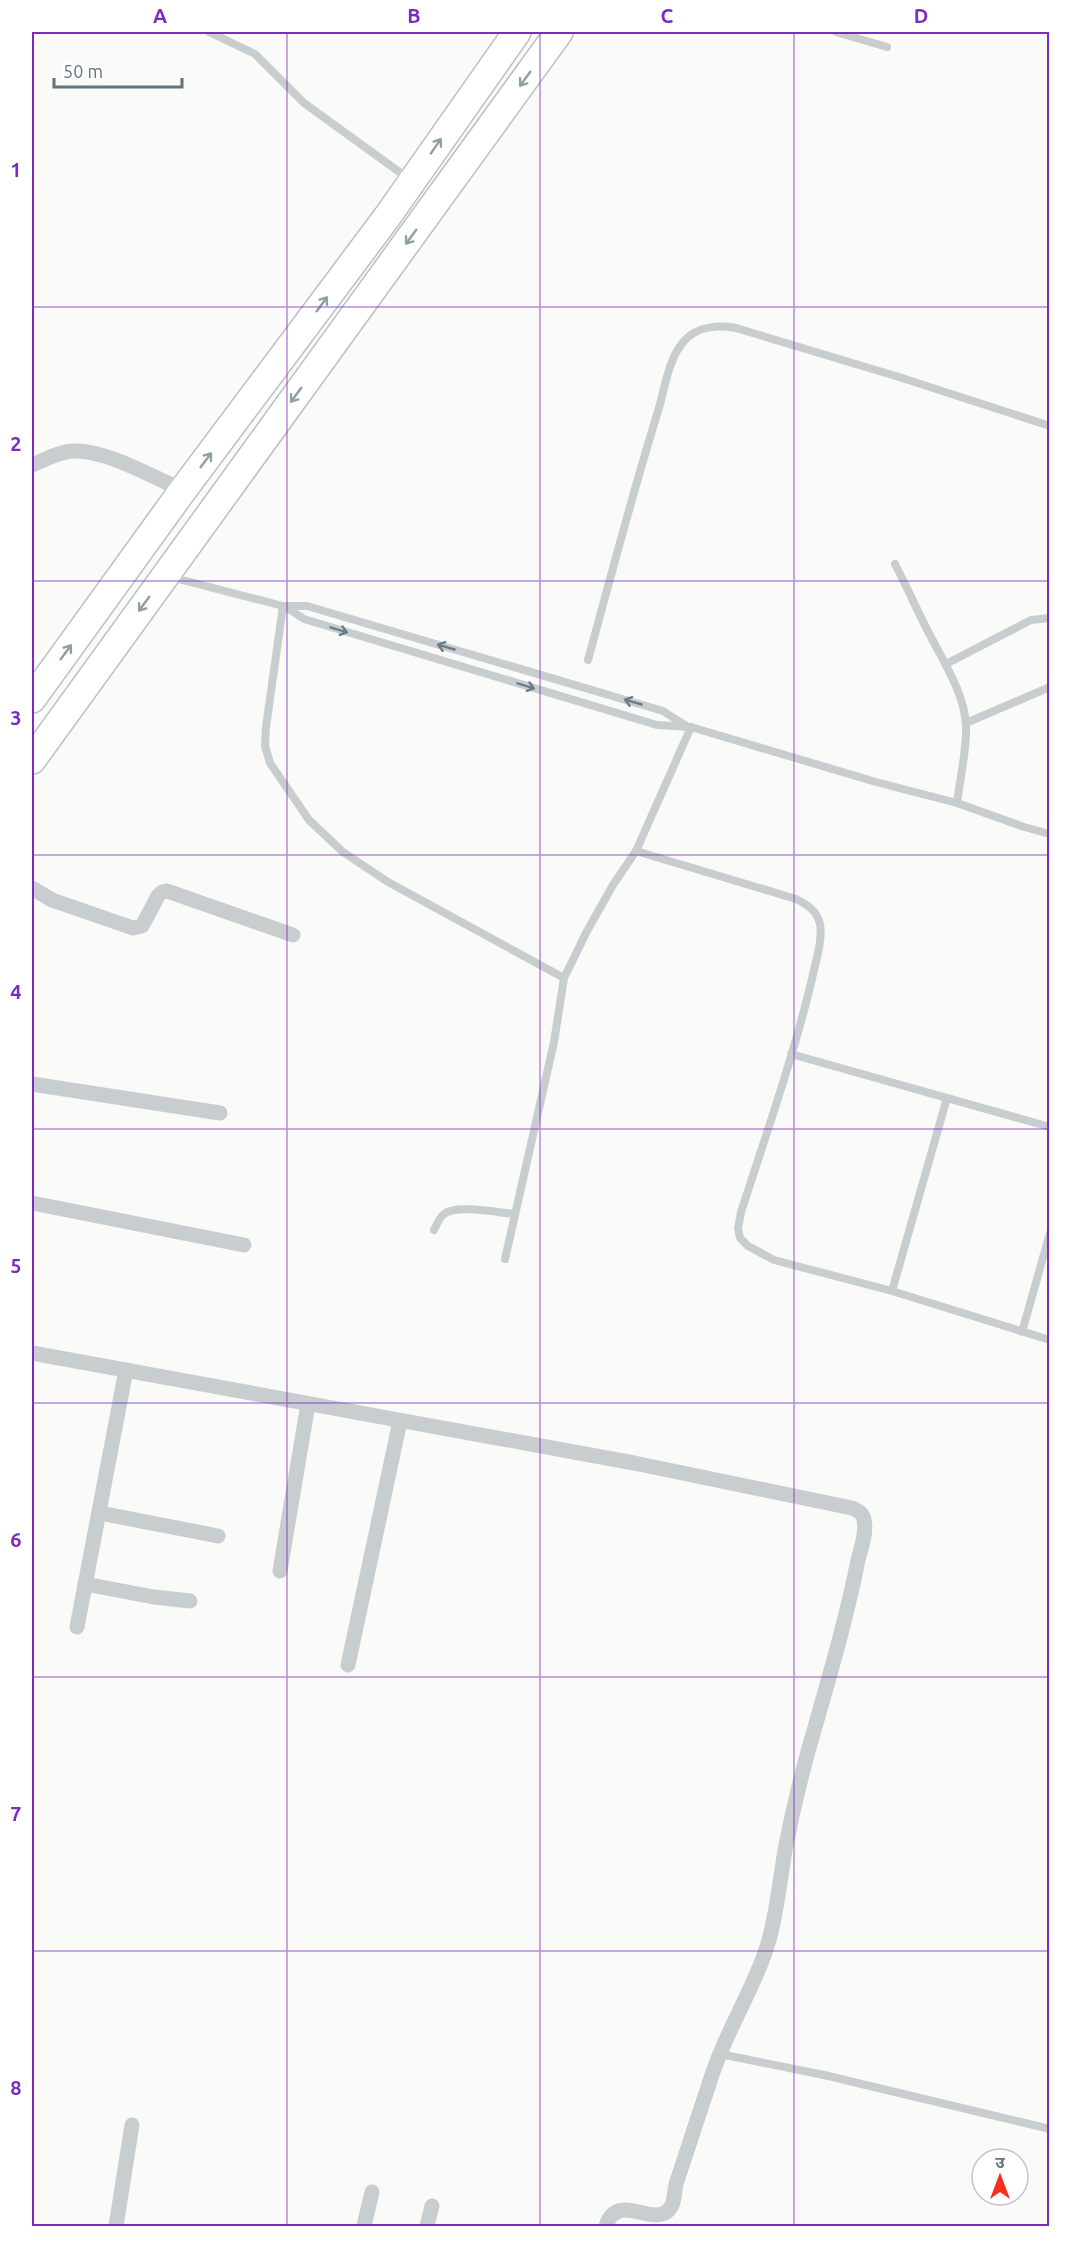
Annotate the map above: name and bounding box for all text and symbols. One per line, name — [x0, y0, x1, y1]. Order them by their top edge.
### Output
text: A — [153, 4, 167, 27]
text: B — [407, 4, 421, 27]
text: C — [661, 4, 674, 27]
text: D — [914, 4, 928, 27]
scale bar — [54, 51, 182, 89]
text: 50 m — [63, 61, 103, 81]
one-way arrow — [519, 70, 531, 87]
one-way arrow — [430, 138, 442, 154]
text: 1 — [10, 158, 22, 181]
one-way arrow — [405, 229, 417, 245]
one-way arrow — [316, 297, 329, 313]
one-way arrow — [290, 387, 303, 403]
text: 2 — [10, 432, 22, 455]
one-way arrow — [199, 453, 212, 469]
one-way arrow — [138, 595, 151, 611]
one-way arrow — [329, 625, 348, 636]
one-way arrow — [437, 641, 456, 652]
one-way arrow — [60, 644, 72, 660]
one-way arrow — [516, 681, 535, 692]
one-way arrow — [624, 696, 643, 707]
text: 3 — [10, 706, 22, 729]
text: 4 — [10, 980, 22, 1003]
text: 5 — [10, 1254, 22, 1277]
text: 6 — [10, 1528, 22, 1551]
text: 7 — [10, 1802, 22, 1825]
text: 8 — [10, 2076, 22, 2099]
north arrow — [970, 2147, 1030, 2207]
text: उ — [995, 2153, 1005, 2171]

